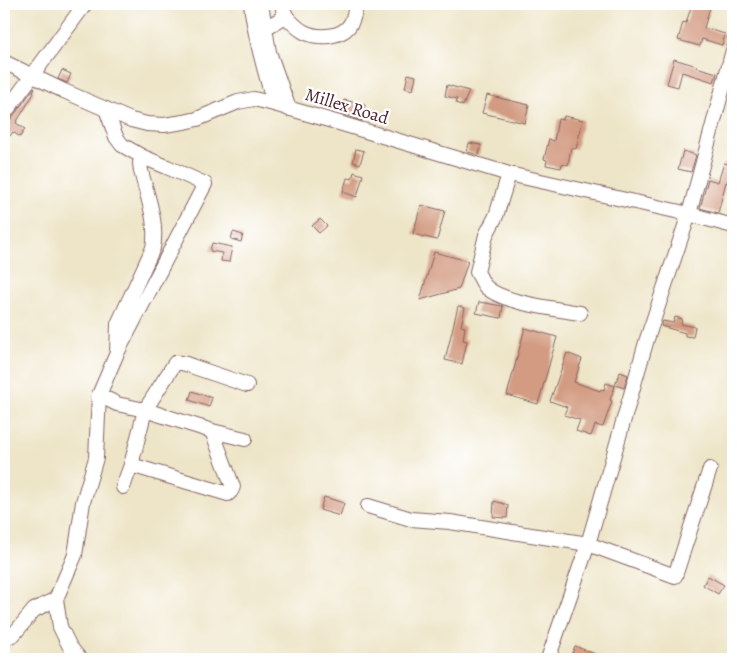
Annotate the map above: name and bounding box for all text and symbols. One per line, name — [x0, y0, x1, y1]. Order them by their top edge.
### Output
street label: Millex Road — [302, 82, 392, 130]

